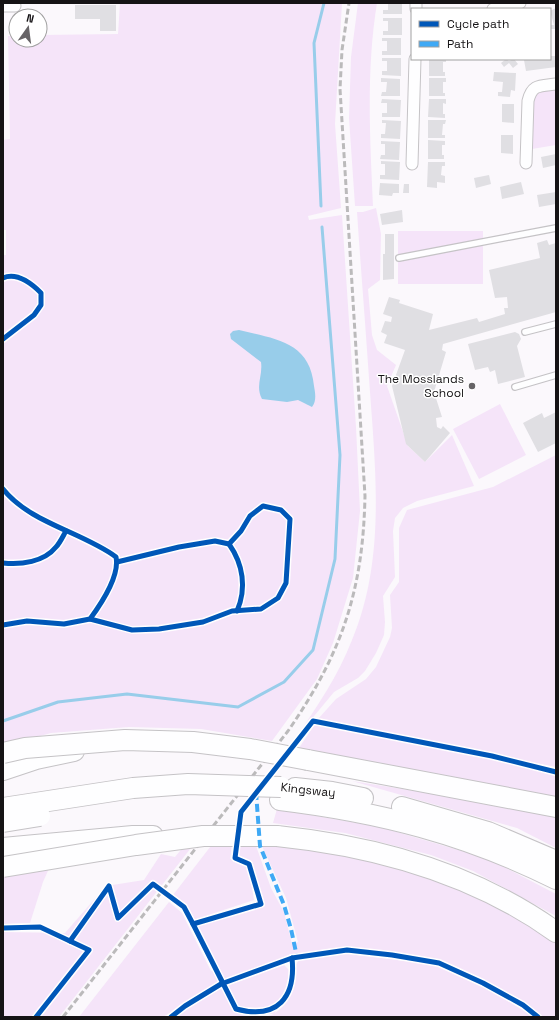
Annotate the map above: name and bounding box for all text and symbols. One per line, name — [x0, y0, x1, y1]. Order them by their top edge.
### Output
north arrow — [8, 8, 48, 48]
legend — [411, 8, 551, 60]
text: N — [25, 11, 36, 26]
text: Cycle path — [447, 16, 509, 32]
text: Path — [447, 36, 473, 52]
place label: The Mosslands School — [378, 371, 464, 401]
marker: The Mosslands School — [467, 381, 477, 391]
street label: Kingsway — [280, 779, 336, 801]

